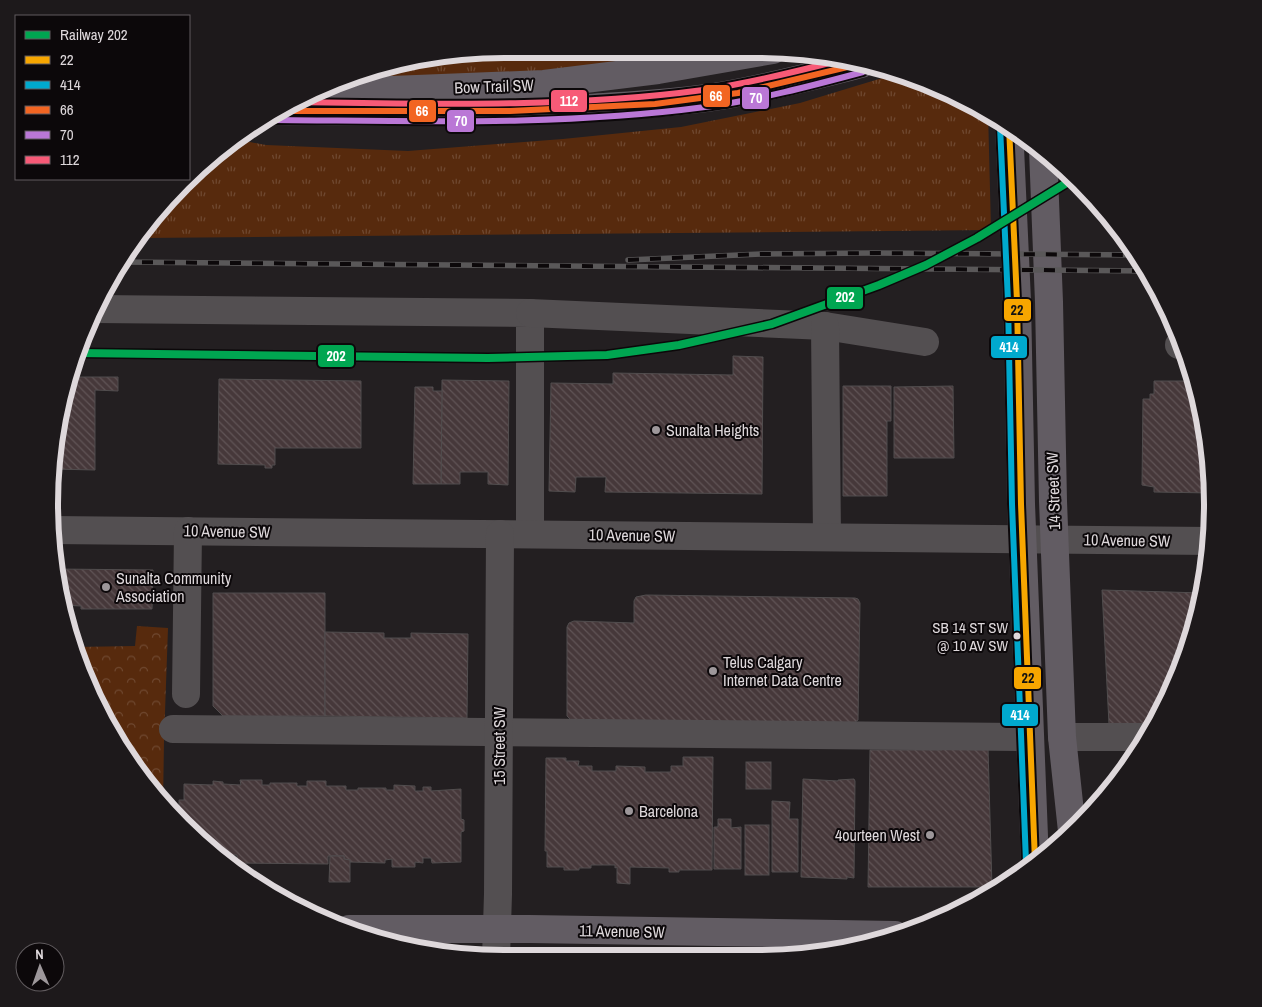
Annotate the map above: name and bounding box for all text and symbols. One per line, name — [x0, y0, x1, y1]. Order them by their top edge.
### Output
legend — [15, 15, 190, 180]
text: Railway 202 — [60, 24, 128, 45]
text: 22 — [60, 49, 74, 70]
text: 414 — [60, 74, 81, 95]
street label: Bow Trail SW — [454, 74, 535, 98]
line badge: 66 — [702, 84, 731, 108]
line badge: 70 — [741, 86, 770, 110]
text: 66 — [710, 87, 722, 105]
line badge: 112 — [550, 89, 588, 113]
text: 70 — [750, 89, 762, 107]
text: 112 — [560, 92, 578, 110]
text: 66 — [60, 99, 74, 120]
line badge: 66 — [408, 99, 437, 123]
text: 66 — [416, 102, 428, 120]
line badge: 70 — [446, 109, 475, 133]
text: 70 — [455, 112, 467, 130]
text: 70 — [60, 124, 74, 145]
text: 112 — [60, 149, 80, 170]
line badge: 202 — [826, 286, 864, 310]
text: 202 — [835, 288, 855, 306]
line badge: 22 — [1003, 298, 1032, 322]
text: 22 — [1011, 301, 1023, 319]
line badge: 414 — [990, 335, 1028, 359]
text: 414 — [999, 338, 1019, 356]
line badge: 202 — [317, 344, 355, 368]
text: 202 — [326, 347, 346, 365]
place label: Sunalta Heights — [666, 419, 759, 441]
marker: Sunalta Heights — [650, 424, 662, 436]
street label: 14 Street SW — [1041, 451, 1065, 530]
street label: 10 Avenue SW — [184, 519, 271, 543]
street label: 10 Avenue SW — [589, 523, 676, 547]
street label: 10 Avenue SW — [1084, 528, 1171, 552]
place label: Sunalta Community Association — [115, 567, 232, 607]
marker: Sunalta Community Association — [100, 581, 112, 593]
place label: SB 14 ST SW @ 10 AV SW — [932, 617, 1008, 656]
marker: SB 14 ST SW @ 10 AV SW — [1012, 631, 1022, 641]
place label: Telus Calgary Internet Data Centre — [723, 651, 842, 691]
marker: Telus Calgary Internet Data Centre — [707, 665, 719, 677]
line badge: 22 — [1013, 666, 1042, 690]
text: 22 — [1022, 669, 1034, 687]
line badge: 414 — [1001, 703, 1039, 727]
street label: 15 Street SW — [488, 706, 510, 785]
text: 414 — [1010, 706, 1030, 724]
place label: Barcelona — [639, 800, 699, 822]
marker: Barcelona — [623, 805, 635, 817]
place label: 4ourteen West — [835, 824, 920, 846]
marker: 4ourteen West — [924, 829, 936, 841]
street label: 11 Avenue SW — [579, 919, 666, 943]
north arrow — [15, 942, 65, 992]
text: N — [35, 945, 44, 963]

